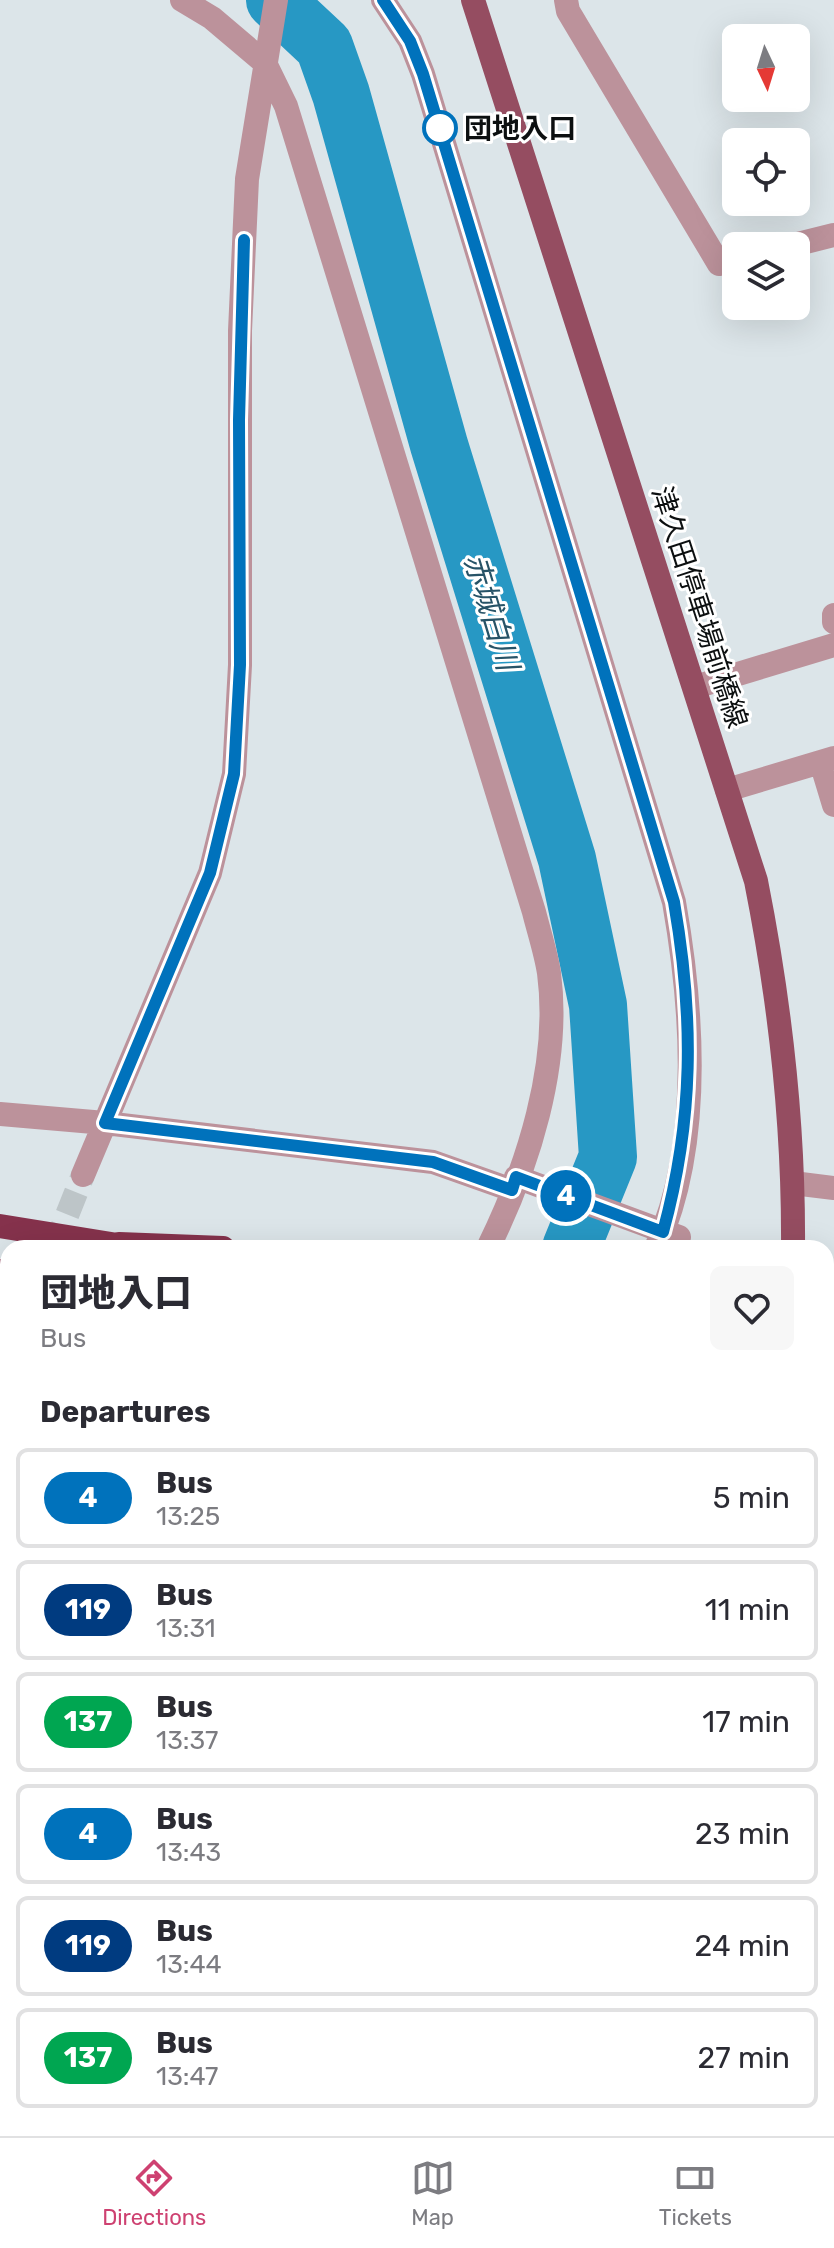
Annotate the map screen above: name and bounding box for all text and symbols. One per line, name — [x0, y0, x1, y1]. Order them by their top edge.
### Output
north arrow — [722, 24, 810, 112]
map controls — [722, 24, 810, 320]
marker: 団地入口 — [423, 111, 457, 145]
place label: 団地入口 — [464, 112, 576, 145]
button: locate — [722, 128, 810, 216]
button: layers — [722, 232, 810, 320]
street label: 津久田停車場前橋線 — [645, 482, 754, 732]
water label: 赤城白川 — [456, 549, 527, 678]
line badge: 4 — [540, 1170, 592, 1222]
text: 4 — [556, 1179, 576, 1212]
button: heart — [710, 1266, 794, 1350]
text: 団地入口 — [40, 1270, 192, 1316]
text: Bus — [40, 1323, 86, 1354]
text: Departures — [40, 1394, 211, 1430]
text: Bus — [156, 1465, 213, 1501]
text: 5 min — [713, 1480, 790, 1516]
text: 4 — [78, 1481, 98, 1514]
text: 13:25 — [156, 1501, 220, 1532]
text: Bus — [156, 1577, 213, 1613]
text: 11 min — [705, 1592, 790, 1628]
text: 119 — [65, 1593, 111, 1626]
text: 13:31 — [156, 1613, 216, 1644]
text: Bus — [156, 1689, 213, 1725]
text: 17 min — [702, 1704, 790, 1740]
text: 137 — [64, 1705, 112, 1738]
text: 13:37 — [156, 1725, 218, 1756]
text: Bus — [156, 1801, 213, 1837]
text: 23 min — [695, 1816, 790, 1852]
text: 4 — [78, 1817, 98, 1850]
text: 13:43 — [156, 1837, 221, 1868]
text: Bus — [156, 1913, 213, 1949]
text: 24 min — [695, 1928, 790, 1964]
text: 119 — [65, 1929, 111, 1962]
text: 13:44 — [156, 1949, 222, 1980]
text: Bus — [156, 2025, 213, 2061]
text: 27 min — [698, 2040, 790, 2076]
text: 137 — [64, 2041, 112, 2074]
text: 13:47 — [156, 2061, 218, 2092]
tab: Directions — [102, 2156, 206, 2231]
tab: Map — [411, 2156, 455, 2231]
tab: Tickets — [659, 2156, 732, 2231]

